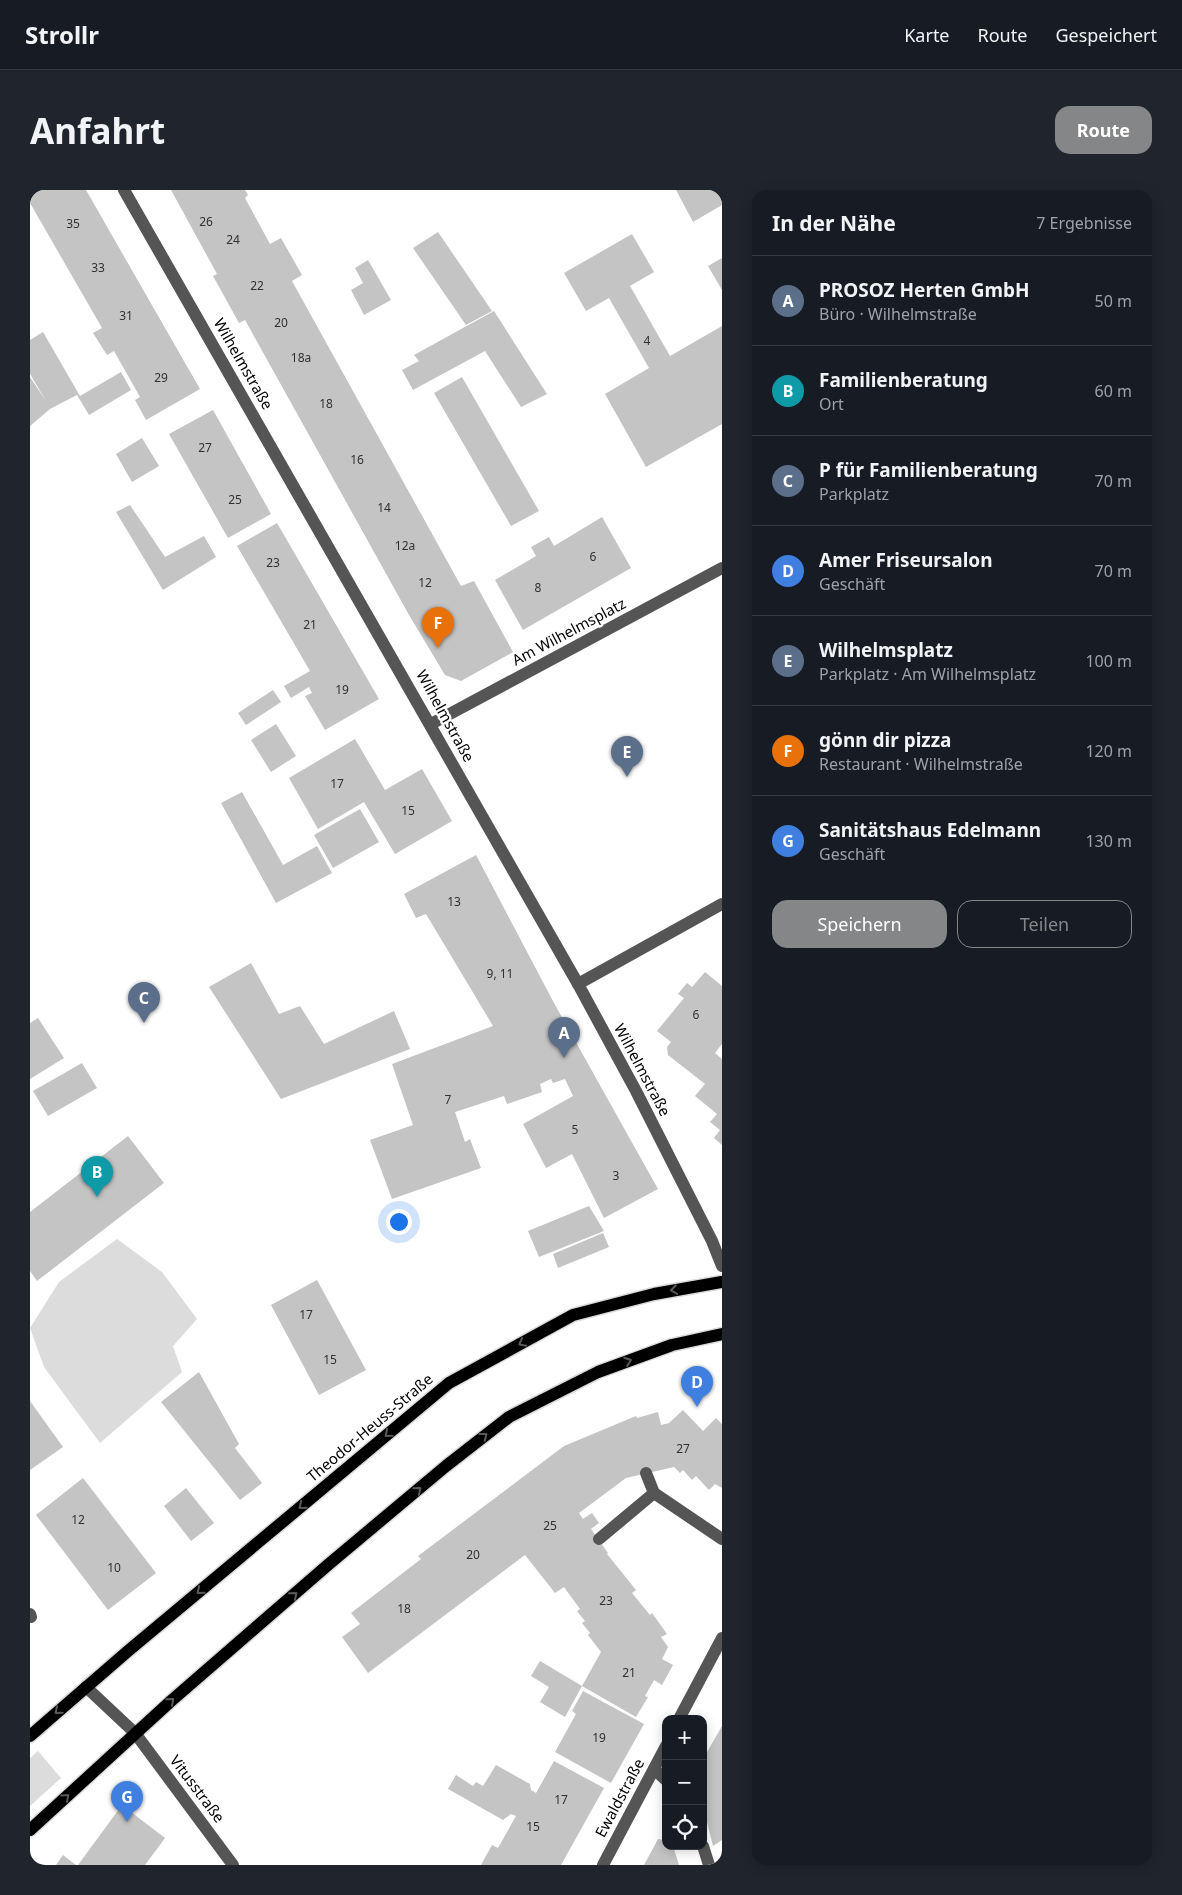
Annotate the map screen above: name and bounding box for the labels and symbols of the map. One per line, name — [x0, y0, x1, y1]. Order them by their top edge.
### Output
house number: 26 — [199, 213, 213, 230]
house number: 35 — [66, 215, 80, 232]
house number: 24 — [226, 231, 240, 248]
house number: 33 — [91, 259, 105, 276]
house number: 22 — [250, 277, 264, 294]
house number: 31 — [119, 307, 133, 324]
street label: Wilhelmstraße — [210, 314, 278, 413]
house number: 20 — [274, 314, 288, 331]
house number: 4 — [644, 332, 651, 349]
house number: 18a — [291, 349, 311, 366]
house number: 29 — [154, 369, 168, 386]
house number: 18 — [319, 395, 333, 412]
house number: 27 — [198, 439, 212, 456]
house number: 16 — [350, 451, 364, 468]
house number: 25 — [228, 491, 242, 508]
house number: 14 — [377, 499, 391, 516]
house number: 12a — [395, 537, 415, 554]
house number: 6 — [590, 548, 597, 565]
house number: 23 — [266, 554, 280, 571]
house number: 12 — [418, 574, 432, 591]
house number: 8 — [535, 579, 542, 596]
street label: Am Wilhelmsplatz — [508, 593, 629, 670]
pin: F — [422, 607, 454, 648]
house number: 21 — [303, 616, 317, 633]
street label: Wilhelmstraße — [412, 666, 479, 765]
house number: 19 — [335, 681, 349, 698]
pin: E — [611, 736, 643, 777]
house number: 17 — [330, 775, 344, 792]
house number: 15 — [401, 802, 415, 819]
house number: 13 — [447, 893, 461, 910]
house number: 9, 11 — [487, 965, 513, 982]
pin: C — [128, 982, 160, 1023]
house number: 6 — [693, 1006, 700, 1023]
pin: A — [548, 1017, 580, 1058]
street label: Wilhelmstraße — [610, 1020, 676, 1119]
house number: 7 — [445, 1091, 452, 1108]
house number: 5 — [572, 1121, 579, 1138]
pin: B — [81, 1156, 113, 1197]
house number: 3 — [613, 1167, 620, 1184]
your location — [386, 1209, 412, 1235]
one-way arrow — [670, 1285, 678, 1295]
house number: 17 — [299, 1306, 313, 1323]
one-way arrow — [518, 1337, 527, 1347]
house number: 15 — [323, 1351, 337, 1368]
one-way arrow — [623, 1357, 631, 1367]
pin: D — [681, 1366, 713, 1407]
street label: Theodor-Heuss-Straße — [302, 1369, 436, 1486]
one-way arrow — [384, 1428, 393, 1437]
one-way arrow — [479, 1433, 488, 1442]
house number: 27 — [676, 1440, 690, 1457]
one-way arrow — [412, 1487, 421, 1495]
one-way arrow — [299, 1500, 308, 1508]
house number: 12 — [71, 1511, 85, 1528]
house number: 25 — [543, 1517, 557, 1534]
house number: 20 — [466, 1546, 480, 1563]
house number: 10 — [107, 1559, 121, 1576]
one-way arrow — [197, 1585, 206, 1594]
one-way arrow — [288, 1592, 297, 1600]
house number: 23 — [599, 1592, 613, 1609]
house number: 18 — [397, 1600, 411, 1617]
house number: 21 — [622, 1664, 636, 1681]
one-way arrow — [165, 1698, 174, 1707]
one-way arrow — [55, 1705, 64, 1714]
house number: 19 — [592, 1729, 606, 1746]
street label: Vitusstraße — [166, 1751, 230, 1826]
street label: Ewaldstraße — [590, 1755, 648, 1840]
pin: G — [111, 1781, 143, 1822]
house number: 17 — [554, 1791, 568, 1808]
one-way arrow — [61, 1794, 70, 1803]
house number: 15 — [526, 1818, 540, 1835]

